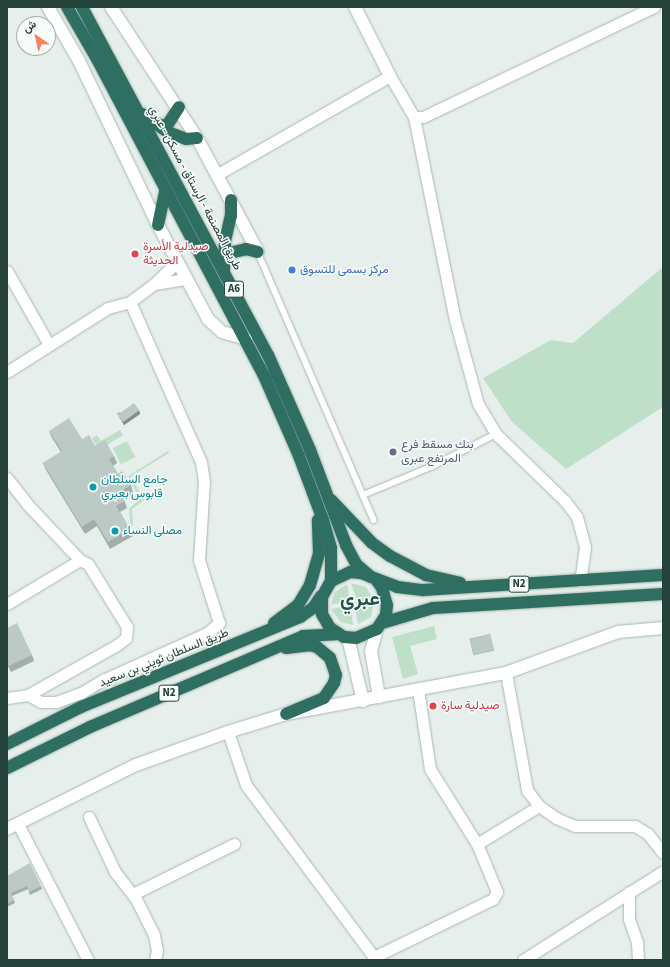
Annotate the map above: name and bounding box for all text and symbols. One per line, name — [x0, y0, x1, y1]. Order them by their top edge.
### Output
north arrow — [16, 16, 56, 56]
text: ش — [20, 17, 39, 36]
street label: طريق المصنعة - الرستاق - مسكن - عبري — [145, 103, 245, 273]
place label: صيدلية الأسرة الحديثة — [143, 240, 209, 268]
marker: صيدلية الأسرة الحديثة — [130, 249, 140, 259]
place label: مركز بسمى للتسوق — [300, 263, 389, 277]
marker: مركز بسمى للتسوق — [287, 265, 297, 275]
road number: A6 — [223, 280, 245, 298]
place label: بنك مسقط فرع المرتفع عبرى — [401, 438, 474, 466]
marker: بنك مسقط فرع المرتفع عبرى — [388, 447, 398, 457]
place label: جامع السلطان قابوس بعبري — [101, 473, 168, 501]
marker: جامع السلطان قابوس بعبري — [88, 482, 98, 492]
place label: مصلى النساء — [123, 524, 182, 538]
marker: مصلى النساء — [110, 526, 120, 536]
road number: N2 — [508, 575, 530, 593]
district label: عبري — [340, 587, 380, 611]
street label: طريق السلطان ثويني بن سعيد — [97, 625, 231, 691]
road number: N2 — [158, 684, 180, 702]
place label: صيدلية سارة — [441, 699, 500, 713]
marker: صيدلية سارة — [428, 701, 438, 711]

